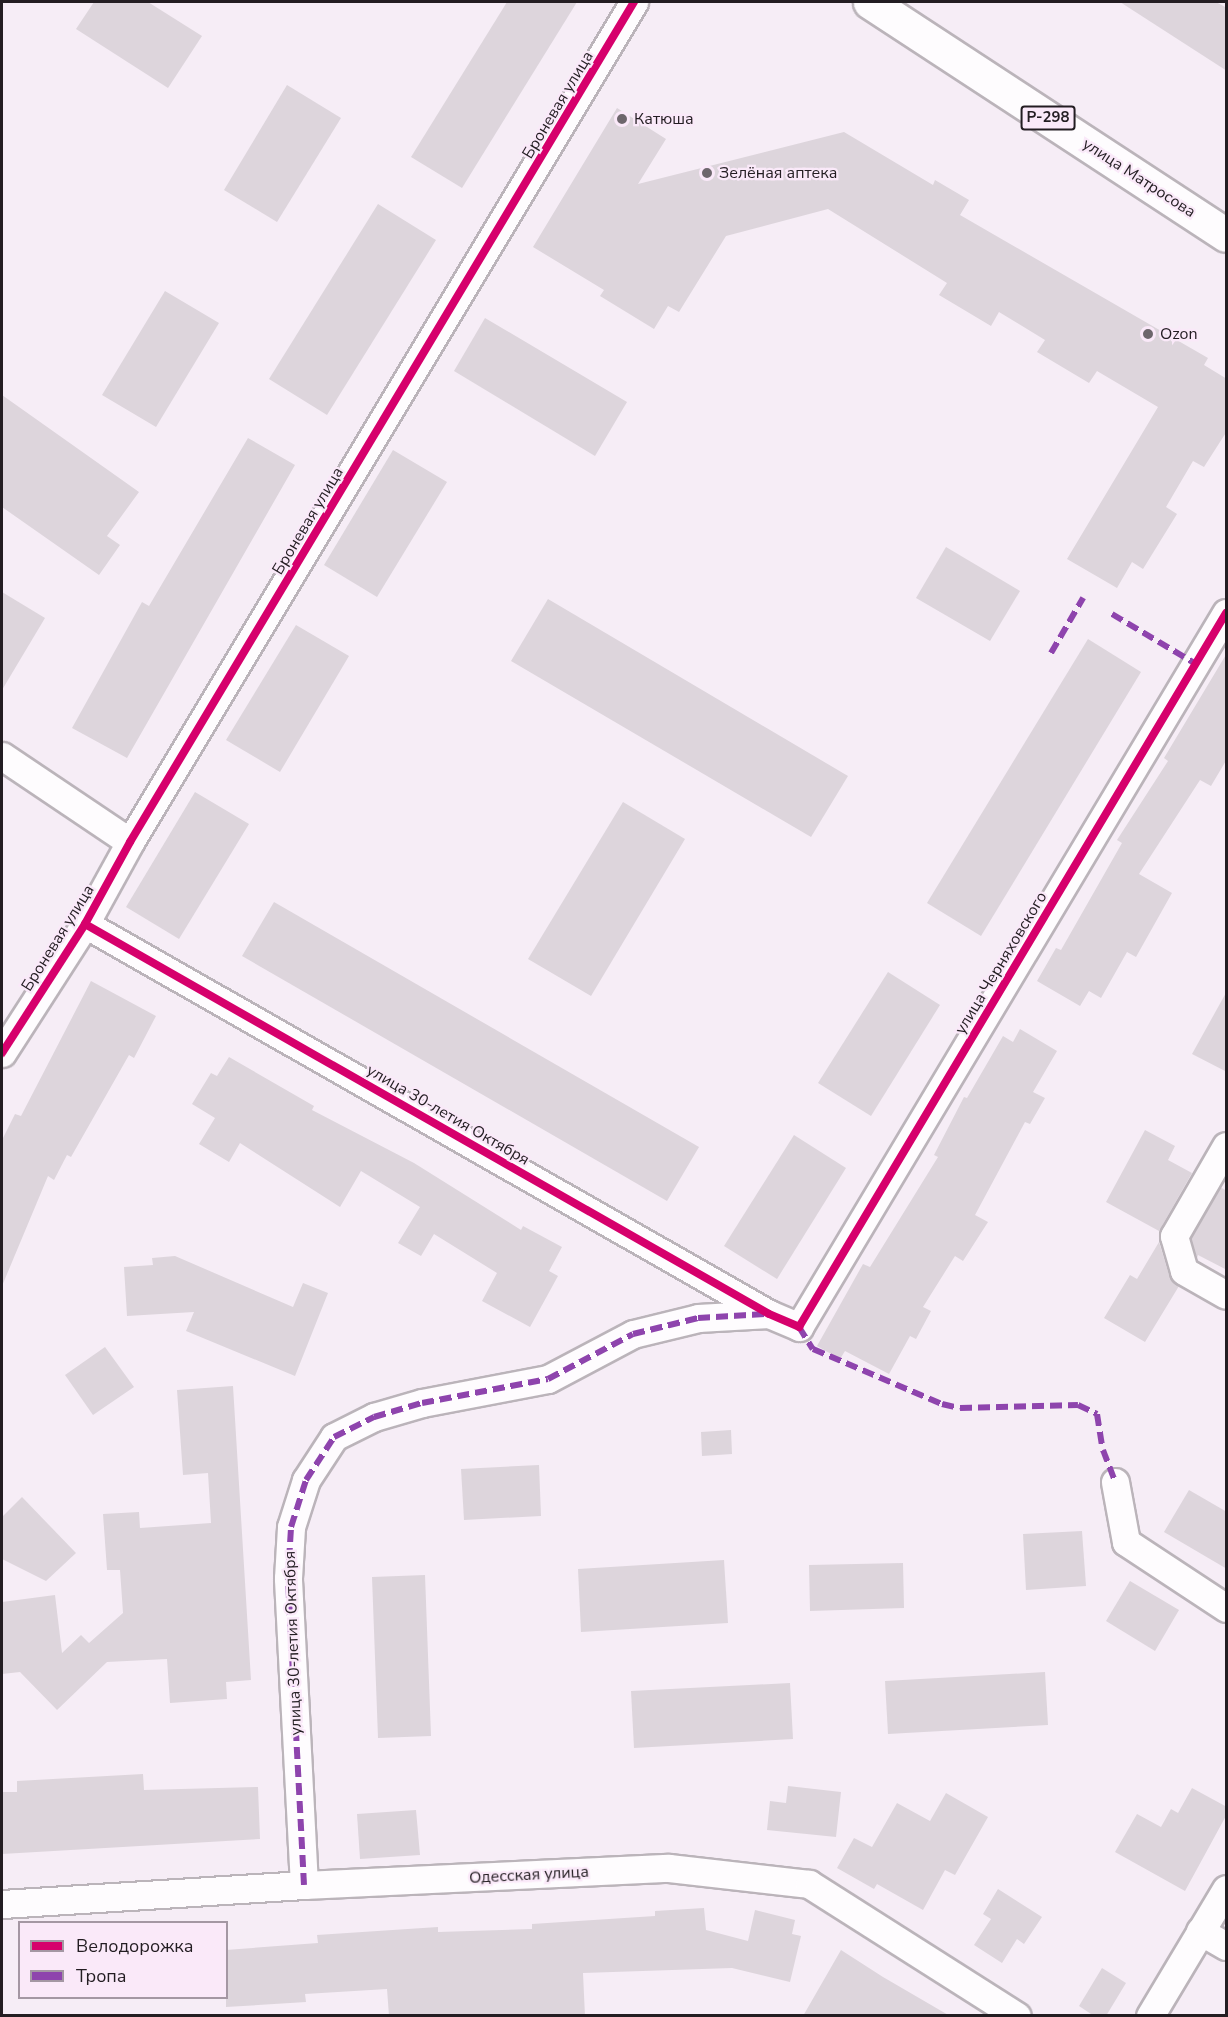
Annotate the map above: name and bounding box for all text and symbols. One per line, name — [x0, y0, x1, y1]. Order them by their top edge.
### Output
street label: Броневая улица — [518, 48, 598, 162]
road number: Р-298 — [1020, 106, 1076, 130]
place label: Катюша — [634, 109, 694, 129]
marker: Катюша — [615, 112, 629, 126]
street label: улица Матросова — [1079, 134, 1199, 222]
place label: Зелёная аптека — [719, 163, 837, 183]
marker: Зелёная аптека — [700, 166, 714, 180]
place label: Ozon — [1160, 324, 1198, 344]
marker: Ozon — [1141, 327, 1155, 341]
street label: Броневая улица — [268, 464, 348, 578]
street label: Броневая улица — [18, 881, 98, 995]
street label: улица Черняховского — [951, 888, 1051, 1038]
street label: улица 30-летия Октября — [363, 1061, 533, 1169]
street label: улица 30-летия Октября — [280, 1550, 306, 1736]
street label: Одесская улица — [469, 1862, 589, 1888]
legend — [18, 1921, 228, 1999]
text: Велодорожка — [76, 1934, 193, 1958]
text: Тропа — [76, 1964, 127, 1988]

